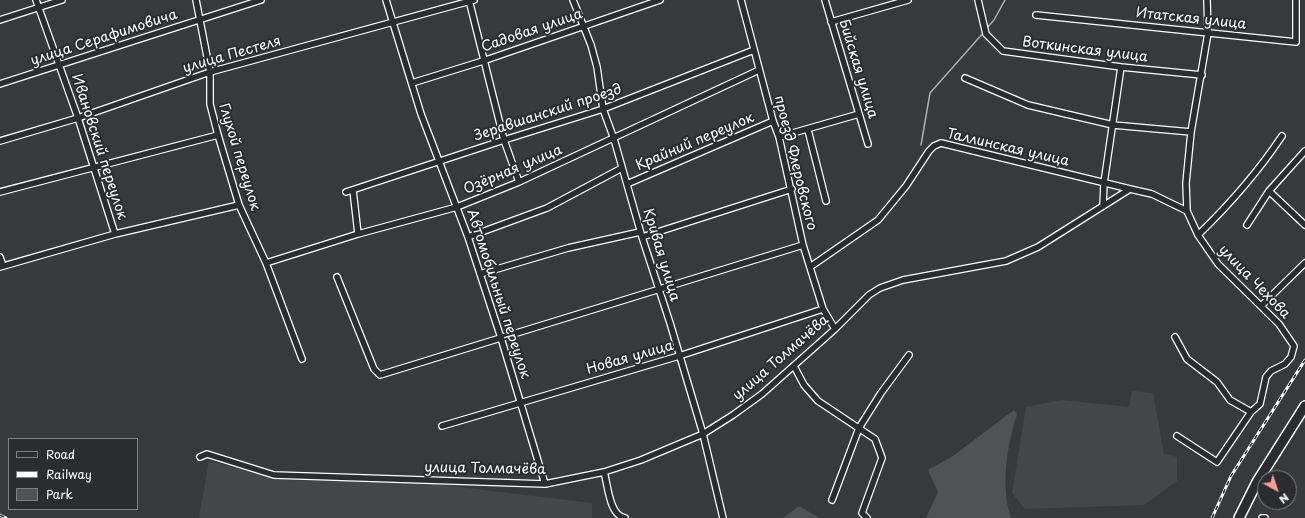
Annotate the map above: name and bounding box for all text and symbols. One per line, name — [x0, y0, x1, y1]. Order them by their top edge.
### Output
street label: Итатская улица — [1135, 5, 1247, 33]
street label: улица Серафимовича — [29, 6, 179, 70]
street label: Садовая улица — [479, 6, 585, 56]
street label: Бийская улица — [835, 17, 881, 121]
street label: улица Пестеля — [181, 33, 283, 77]
street label: Воткинская улица — [1021, 34, 1149, 66]
street label: Ивановский переулок — [68, 72, 130, 222]
street label: Зеравшанский проезд — [472, 81, 624, 145]
street label: проезд Флеровского — [770, 94, 820, 232]
street label: Глухой переулок — [215, 101, 263, 213]
street label: Крайний переулок — [633, 110, 757, 174]
street label: Таллинская улица — [945, 126, 1071, 170]
street label: Озёрная улица — [461, 142, 565, 198]
street label: Автомобильный переулок — [463, 207, 533, 381]
street label: Кривая улица — [639, 207, 683, 303]
street label: улица Чехова — [1215, 242, 1293, 322]
street label: улица Толмачёва — [730, 312, 832, 404]
street label: Новая улица — [585, 338, 675, 378]
legend — [8, 438, 138, 510]
text: Road — [46, 445, 75, 463]
street label: улица Толмачёва — [424, 460, 546, 478]
text: Railway — [46, 465, 92, 483]
north arrow — [1257, 470, 1297, 510]
text: Park — [46, 485, 73, 503]
text: N — [1276, 489, 1293, 508]

